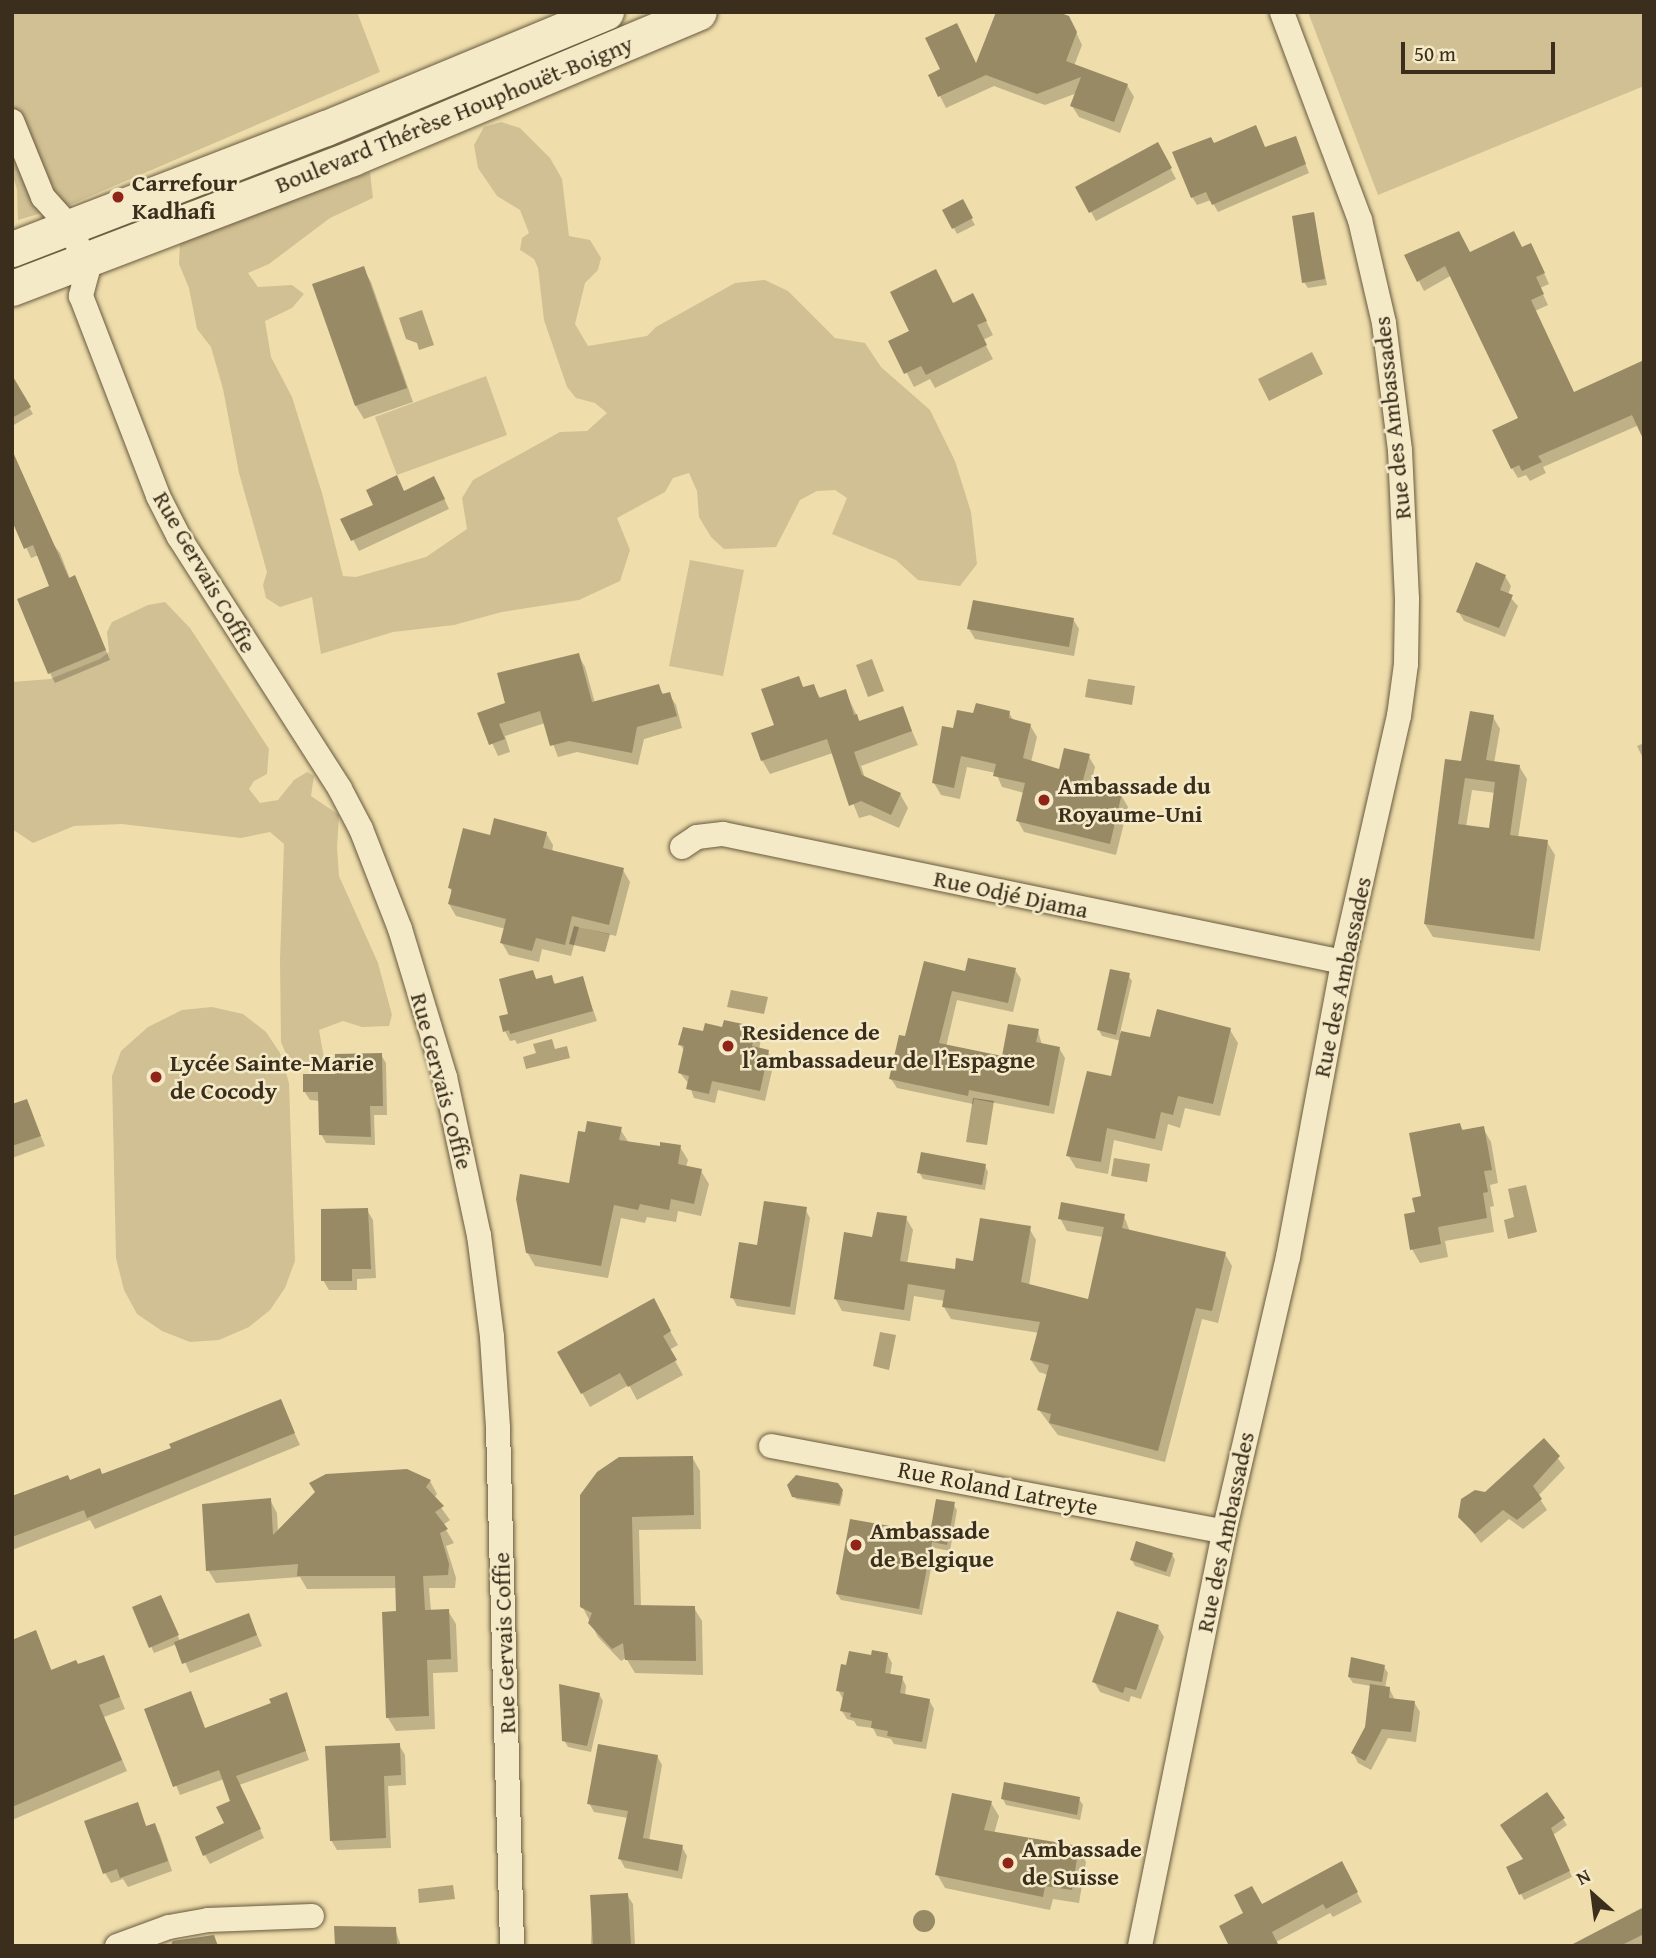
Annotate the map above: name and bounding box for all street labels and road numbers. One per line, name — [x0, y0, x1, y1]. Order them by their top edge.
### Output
street label: Boulevard Thérèse Houphouët-Boigny — [271, 29, 637, 199]
street label: Rue des Ambassades — [1367, 315, 1417, 521]
street label: Rue Gervais Coffie — [147, 486, 263, 658]
street label: Rue Odjé Djama — [931, 864, 1091, 924]
street label: Rue des Ambassades — [1307, 874, 1377, 1080]
street label: Rue Gervais Coffie — [405, 990, 479, 1172]
street label: Rue des Ambassades — [1190, 1429, 1260, 1635]
street label: Rue Roland Latreyte — [896, 1454, 1100, 1522]
street label: Rue Gervais Coffie — [486, 1552, 522, 1734]

